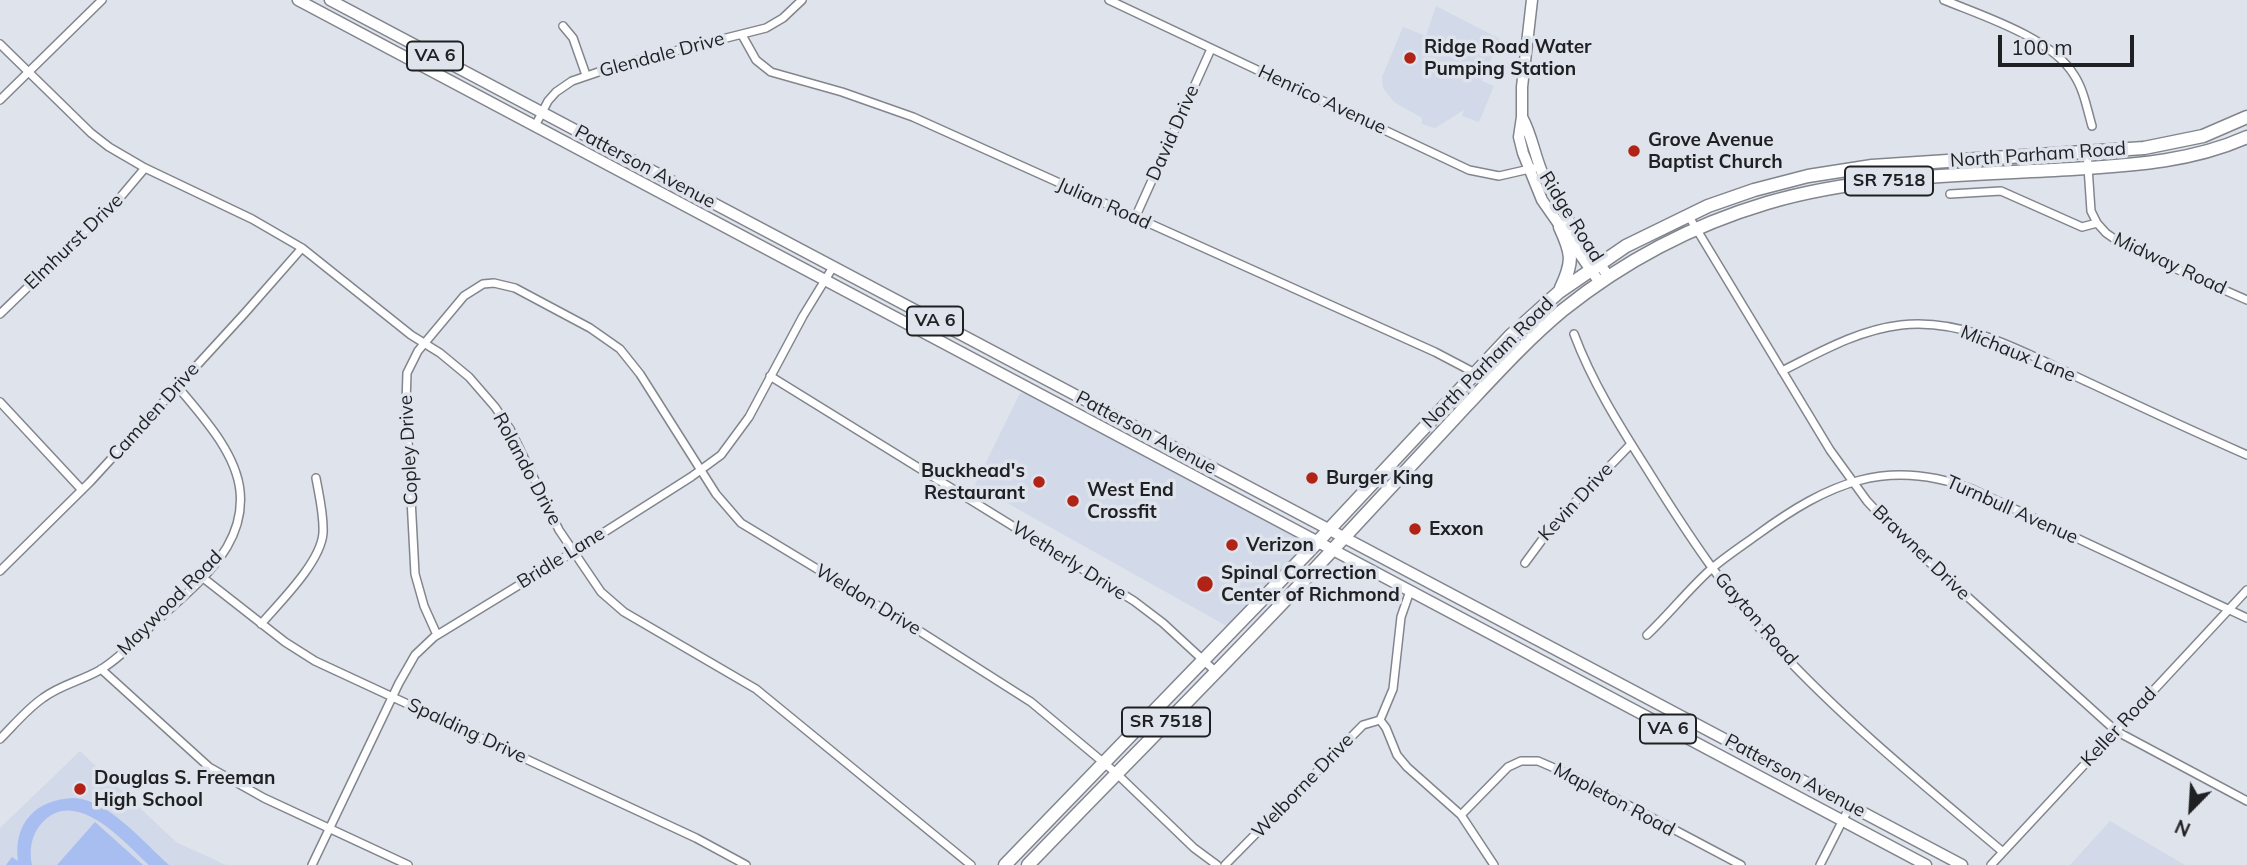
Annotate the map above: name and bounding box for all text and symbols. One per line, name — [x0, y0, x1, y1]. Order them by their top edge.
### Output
scale bar — [2002, 21, 2138, 65]
street label: Glendale Drive — [597, 27, 727, 83]
text: 100 m — [2011, 34, 2073, 60]
place label: Ridge Road Water Pumping Station — [1424, 36, 1592, 80]
road number: VA 6 — [407, 42, 463, 70]
marker: Ridge Road Water Pumping Station — [1402, 50, 1418, 66]
street label: Henrico Avenue — [1254, 60, 1390, 140]
street label: David Drive — [1142, 82, 1204, 184]
street label: Patterson Avenue — [571, 120, 719, 214]
place label: Grove Avenue Baptist Church — [1648, 129, 1783, 173]
street label: North Parham Road — [1949, 137, 2127, 173]
marker: Grove Avenue Baptist Church — [1626, 143, 1642, 159]
road number: SR 7518 — [1845, 166, 1933, 196]
street label: Ridge Road — [1534, 168, 1608, 266]
street label: Julian Road — [1054, 173, 1154, 235]
street label: Elmhurst Drive — [20, 189, 128, 295]
street label: Midway Road — [2110, 228, 2230, 300]
street label: North Parham Road — [1418, 293, 1558, 433]
road number: VA 6 — [907, 306, 963, 335]
street label: Michaux Lane — [1957, 321, 2079, 387]
street label: Camden Drive — [104, 358, 204, 466]
street label: Patterson Avenue — [1072, 386, 1220, 480]
street label: Copley Drive — [395, 394, 423, 506]
street label: Rolando Drive — [488, 409, 566, 529]
street label: Kevin Drive — [1534, 458, 1618, 546]
place label: Buckhead's Restaurant — [921, 460, 1025, 504]
place label: Burger King — [1326, 467, 1434, 489]
marker: Burger King — [1304, 470, 1320, 486]
street label: Turnbull Avenue — [1943, 471, 2081, 549]
marker: Buckhead's Restaurant — [1031, 474, 1047, 490]
place label: West End Crossfit — [1087, 479, 1174, 523]
marker: West End Crossfit — [1065, 493, 1081, 509]
street label: Brawner Drive — [1867, 501, 1975, 605]
street label: Wetherly Drive — [1007, 517, 1131, 605]
place label: Exxon — [1429, 518, 1484, 540]
marker: Exxon — [1407, 521, 1423, 537]
street label: Bridle Lane — [513, 522, 609, 594]
place label: Verizon — [1246, 534, 1314, 556]
marker: Verizon — [1224, 537, 1240, 553]
street label: Maywood Road — [113, 546, 227, 660]
street label: Weldon Drive — [811, 560, 925, 640]
place label: Spinal Correction Center of Richmond — [1221, 562, 1400, 606]
street label: Gayton Road — [1710, 568, 1802, 670]
marker: Spinal Correction Center of Richmond — [1195, 574, 1215, 594]
street label: Keller Road — [2077, 683, 2161, 771]
street label: Spalding Drive — [404, 694, 530, 768]
road number: SR 7518 — [1122, 708, 1210, 736]
road number: VA 6 — [1640, 714, 1696, 744]
street label: Welborne Drive — [1247, 729, 1359, 843]
street label: Patterson Avenue — [1721, 729, 1869, 823]
street label: Mapleton Road — [1549, 758, 1679, 842]
place label: Douglas S. Freeman High School — [94, 767, 275, 811]
north arrow — [2156, 774, 2226, 844]
marker: Douglas S. Freeman High School — [72, 781, 88, 797]
text: N — [2171, 814, 2194, 842]

